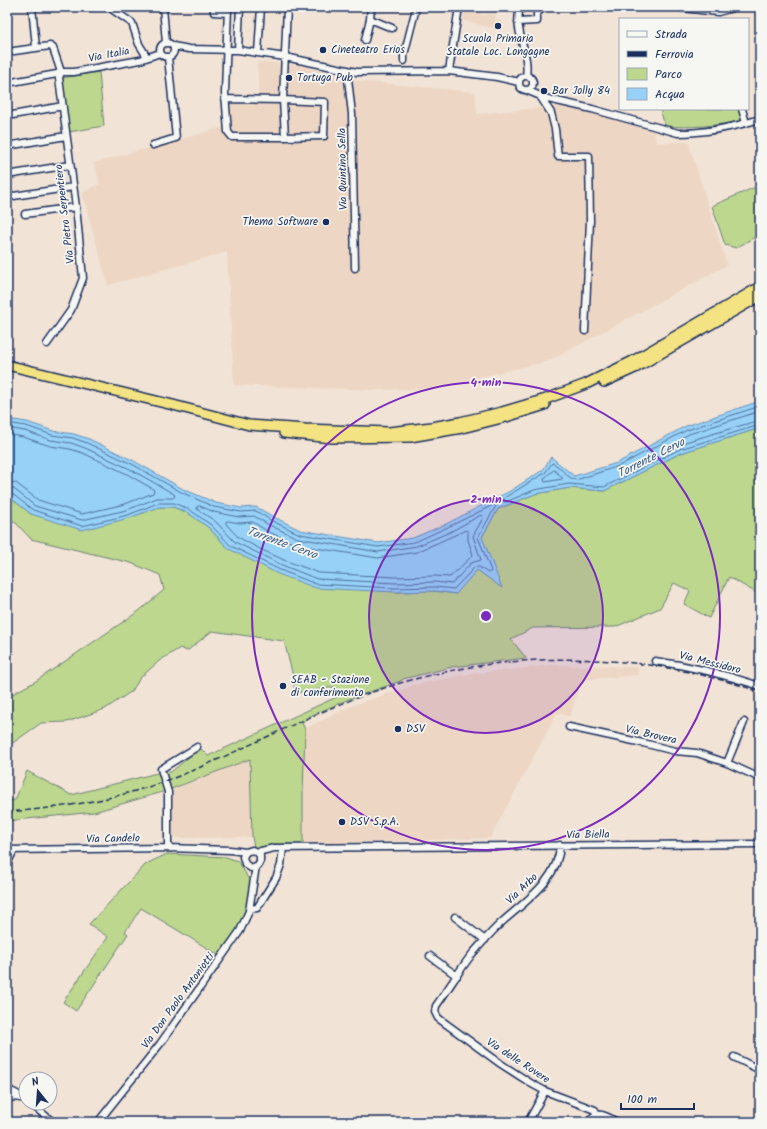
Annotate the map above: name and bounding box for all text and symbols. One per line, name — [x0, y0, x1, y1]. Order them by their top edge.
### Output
legend — [619, 18, 749, 110]
marker: Scuola Primaria Statale Loc. Longagne — [493, 21, 503, 31]
text: Strada — [655, 25, 688, 44]
place label: Scuola Primaria Statale Loc. Longagne — [447, 30, 550, 61]
place label: Cineteatro Erios — [331, 41, 405, 59]
street label: Via Italia — [87, 42, 131, 68]
marker: Cineteatro Erios — [318, 45, 328, 55]
text: Ferrovia — [655, 45, 694, 64]
text: Parco — [655, 65, 682, 84]
place label: Tortuga Pub — [297, 69, 353, 87]
marker: Tortuga Pub — [284, 73, 294, 83]
place label: Bar Jolly 84 — [552, 82, 610, 100]
text: Acqua — [655, 85, 685, 104]
marker: Bar Jolly 84 — [539, 86, 549, 96]
street label: Via Quintino Sella — [333, 128, 353, 210]
street label: Via Pietro Serpentiero — [50, 163, 80, 265]
place label: Thema Software — [243, 213, 318, 231]
marker: Thema Software — [321, 217, 331, 227]
text: 4 min — [471, 373, 502, 392]
water label: Torrente Cervo — [614, 432, 689, 483]
text: 2 min — [470, 490, 502, 509]
water label: Torrente Cervo — [244, 522, 321, 565]
centre of rings — [479, 609, 493, 623]
street label: Via Messidoro — [677, 647, 743, 679]
place label: SEAB - Stazione di conferimento — [291, 671, 369, 702]
marker: SEAB - Stazione di conferimento — [278, 681, 288, 691]
place label: DSV — [406, 720, 426, 738]
street label: Via Brovera — [624, 720, 678, 750]
marker: DSV — [393, 724, 403, 734]
place label: DSV S.p.A. — [350, 813, 399, 831]
marker: DSV S.p.A. — [337, 817, 347, 827]
street label: Via Biella — [566, 826, 610, 844]
street label: Via Candelo — [86, 830, 140, 848]
street label: Via Arbo — [502, 869, 542, 909]
street label: Via Don Paolo Antoniotti — [137, 949, 219, 1053]
street label: Via delle Rovere — [483, 1034, 553, 1088]
north arrow — [18, 1071, 58, 1111]
text: N — [29, 1073, 41, 1092]
scale bar — [621, 1085, 694, 1111]
text: 100 m — [627, 1090, 658, 1109]

